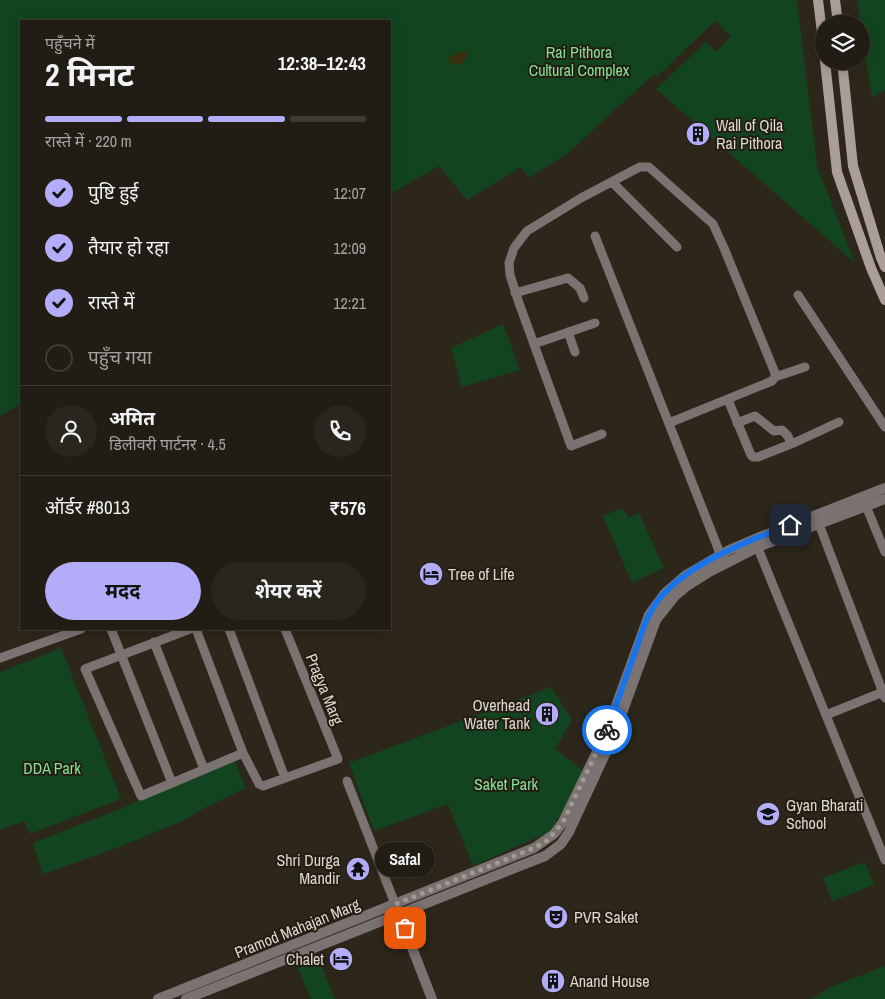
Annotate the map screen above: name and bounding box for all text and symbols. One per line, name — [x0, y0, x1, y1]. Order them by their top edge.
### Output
map controls — [815, 15, 870, 70]
button: layers — [815, 15, 870, 70]
text: पहुँचने में — [45, 32, 95, 54]
park label: Rai Pithora Cultural Complex — [529, 41, 630, 81]
text: 12:38–12:43 — [278, 50, 366, 76]
text: 2 मिनट — [45, 53, 134, 96]
place label: Wall of Qila Rai Pithora — [716, 114, 784, 154]
building icon: Wall of Qila Rai Pithora — [685, 121, 711, 147]
text: रास्ते में · 220 m — [45, 130, 132, 152]
icon: check — [45, 179, 73, 207]
text: पुष्टि हुई — [88, 179, 139, 205]
text: 12:07 — [333, 182, 366, 204]
icon: check — [45, 234, 73, 262]
text: तैयार हो रहा — [88, 234, 169, 260]
text: 12:09 — [333, 237, 366, 259]
icon: check — [45, 289, 73, 317]
text: रास्ते में — [88, 289, 135, 315]
text: 12:21 — [333, 292, 366, 314]
text: पहुँच गया — [88, 344, 152, 370]
button: person — [45, 405, 97, 457]
text: अमित — [109, 405, 155, 431]
button: phone — [314, 405, 366, 457]
text: डिलीवरी पार्टनर · 4.5 — [109, 433, 226, 455]
text: ऑर्डर #8013 — [45, 494, 130, 520]
text: ₹576 — [329, 495, 366, 521]
pin — [769, 504, 811, 546]
icon: home — [776, 511, 804, 539]
hotel icon: Tree of Life — [418, 561, 444, 587]
button: मदद — [45, 562, 201, 620]
button: शेयर करें — [211, 562, 366, 620]
place label: Tree of Life — [448, 563, 515, 585]
street label: Pragya Marg — [301, 650, 350, 729]
place label: Overhead Water Tank — [464, 694, 530, 734]
building icon: Overhead Water Tank — [534, 701, 560, 727]
courier — [582, 705, 632, 755]
icon: bike — [593, 716, 621, 744]
park label: DDA Park — [23, 757, 81, 779]
park label: Saket Park — [474, 773, 539, 795]
place label: Gyan Bharati School — [786, 794, 863, 834]
school or university icon: Gyan Bharati School — [755, 801, 781, 827]
callout: Safal — [375, 843, 435, 878]
text: Safal — [389, 848, 421, 870]
place label: Shri Durga Mandir — [277, 849, 341, 889]
temple icon: Shri Durga Mandir — [345, 856, 371, 882]
street label: Pramod Mahajan Marg — [231, 893, 364, 963]
theatre icon: PVR Saket — [543, 904, 569, 930]
place label: PVR Saket — [574, 906, 639, 928]
pin — [384, 907, 426, 949]
icon: bag — [391, 914, 419, 942]
hotel icon: Chalet — [328, 946, 354, 972]
place label: Chalet — [286, 948, 324, 970]
building icon: Anand House — [540, 968, 566, 994]
place label: Anand House — [569, 970, 650, 992]

